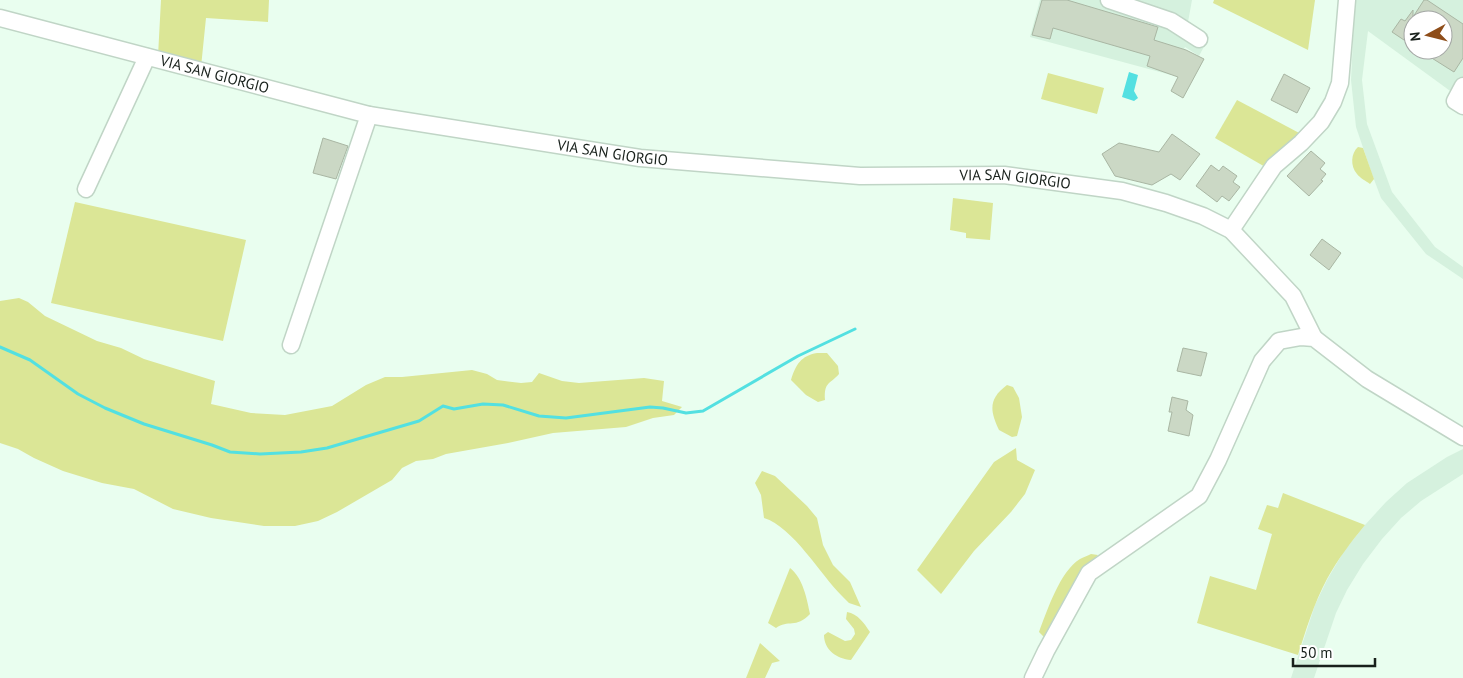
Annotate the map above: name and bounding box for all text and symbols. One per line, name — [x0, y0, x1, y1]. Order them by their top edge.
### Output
north arrow — [1403, 10, 1453, 60]
text: N — [1406, 31, 1425, 42]
street label: VIA SAN GIORGIO — [157, 50, 271, 97]
street label: VIA SAN GIORGIO — [555, 135, 669, 169]
street label: VIA SAN GIORGIO — [958, 165, 1072, 193]
scale bar — [1293, 636, 1376, 668]
text: 50 m — [1300, 643, 1333, 662]

